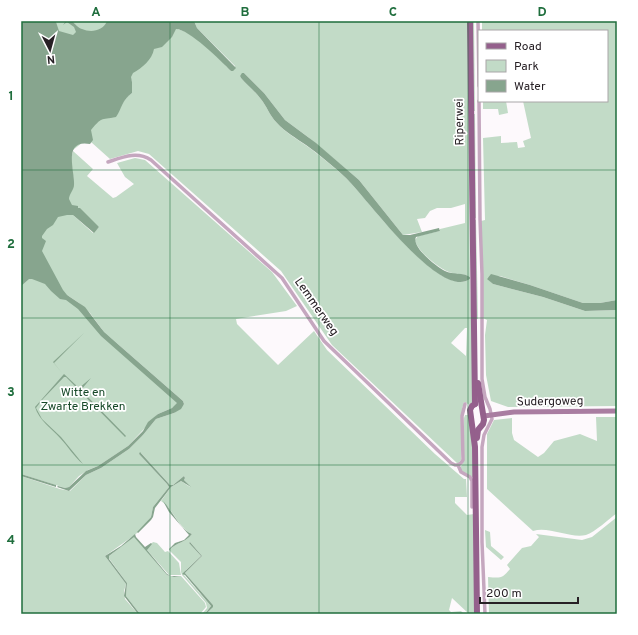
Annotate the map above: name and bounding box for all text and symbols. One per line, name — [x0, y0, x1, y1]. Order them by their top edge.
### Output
text: A — [91, 5, 101, 21]
text: B — [241, 5, 250, 21]
text: C — [389, 5, 397, 21]
text: D — [537, 5, 547, 21]
north arrow — [30, 30, 70, 70]
legend — [478, 30, 608, 102]
text: Road — [514, 39, 542, 55]
text: N — [46, 52, 56, 66]
text: Park — [514, 59, 539, 75]
text: Water — [514, 79, 546, 95]
text: 1 — [8, 89, 14, 105]
street label: Riperwei — [452, 98, 468, 146]
text: 2 — [7, 237, 15, 253]
street label: Lemmerweg — [290, 275, 342, 339]
text: 3 — [7, 385, 15, 401]
park label: Witte en Zwarte Brekken — [40, 385, 126, 415]
street label: Sudergoweg — [516, 393, 584, 411]
text: 4 — [7, 533, 15, 549]
scale bar — [480, 579, 578, 605]
text: 200 m — [486, 586, 522, 602]

